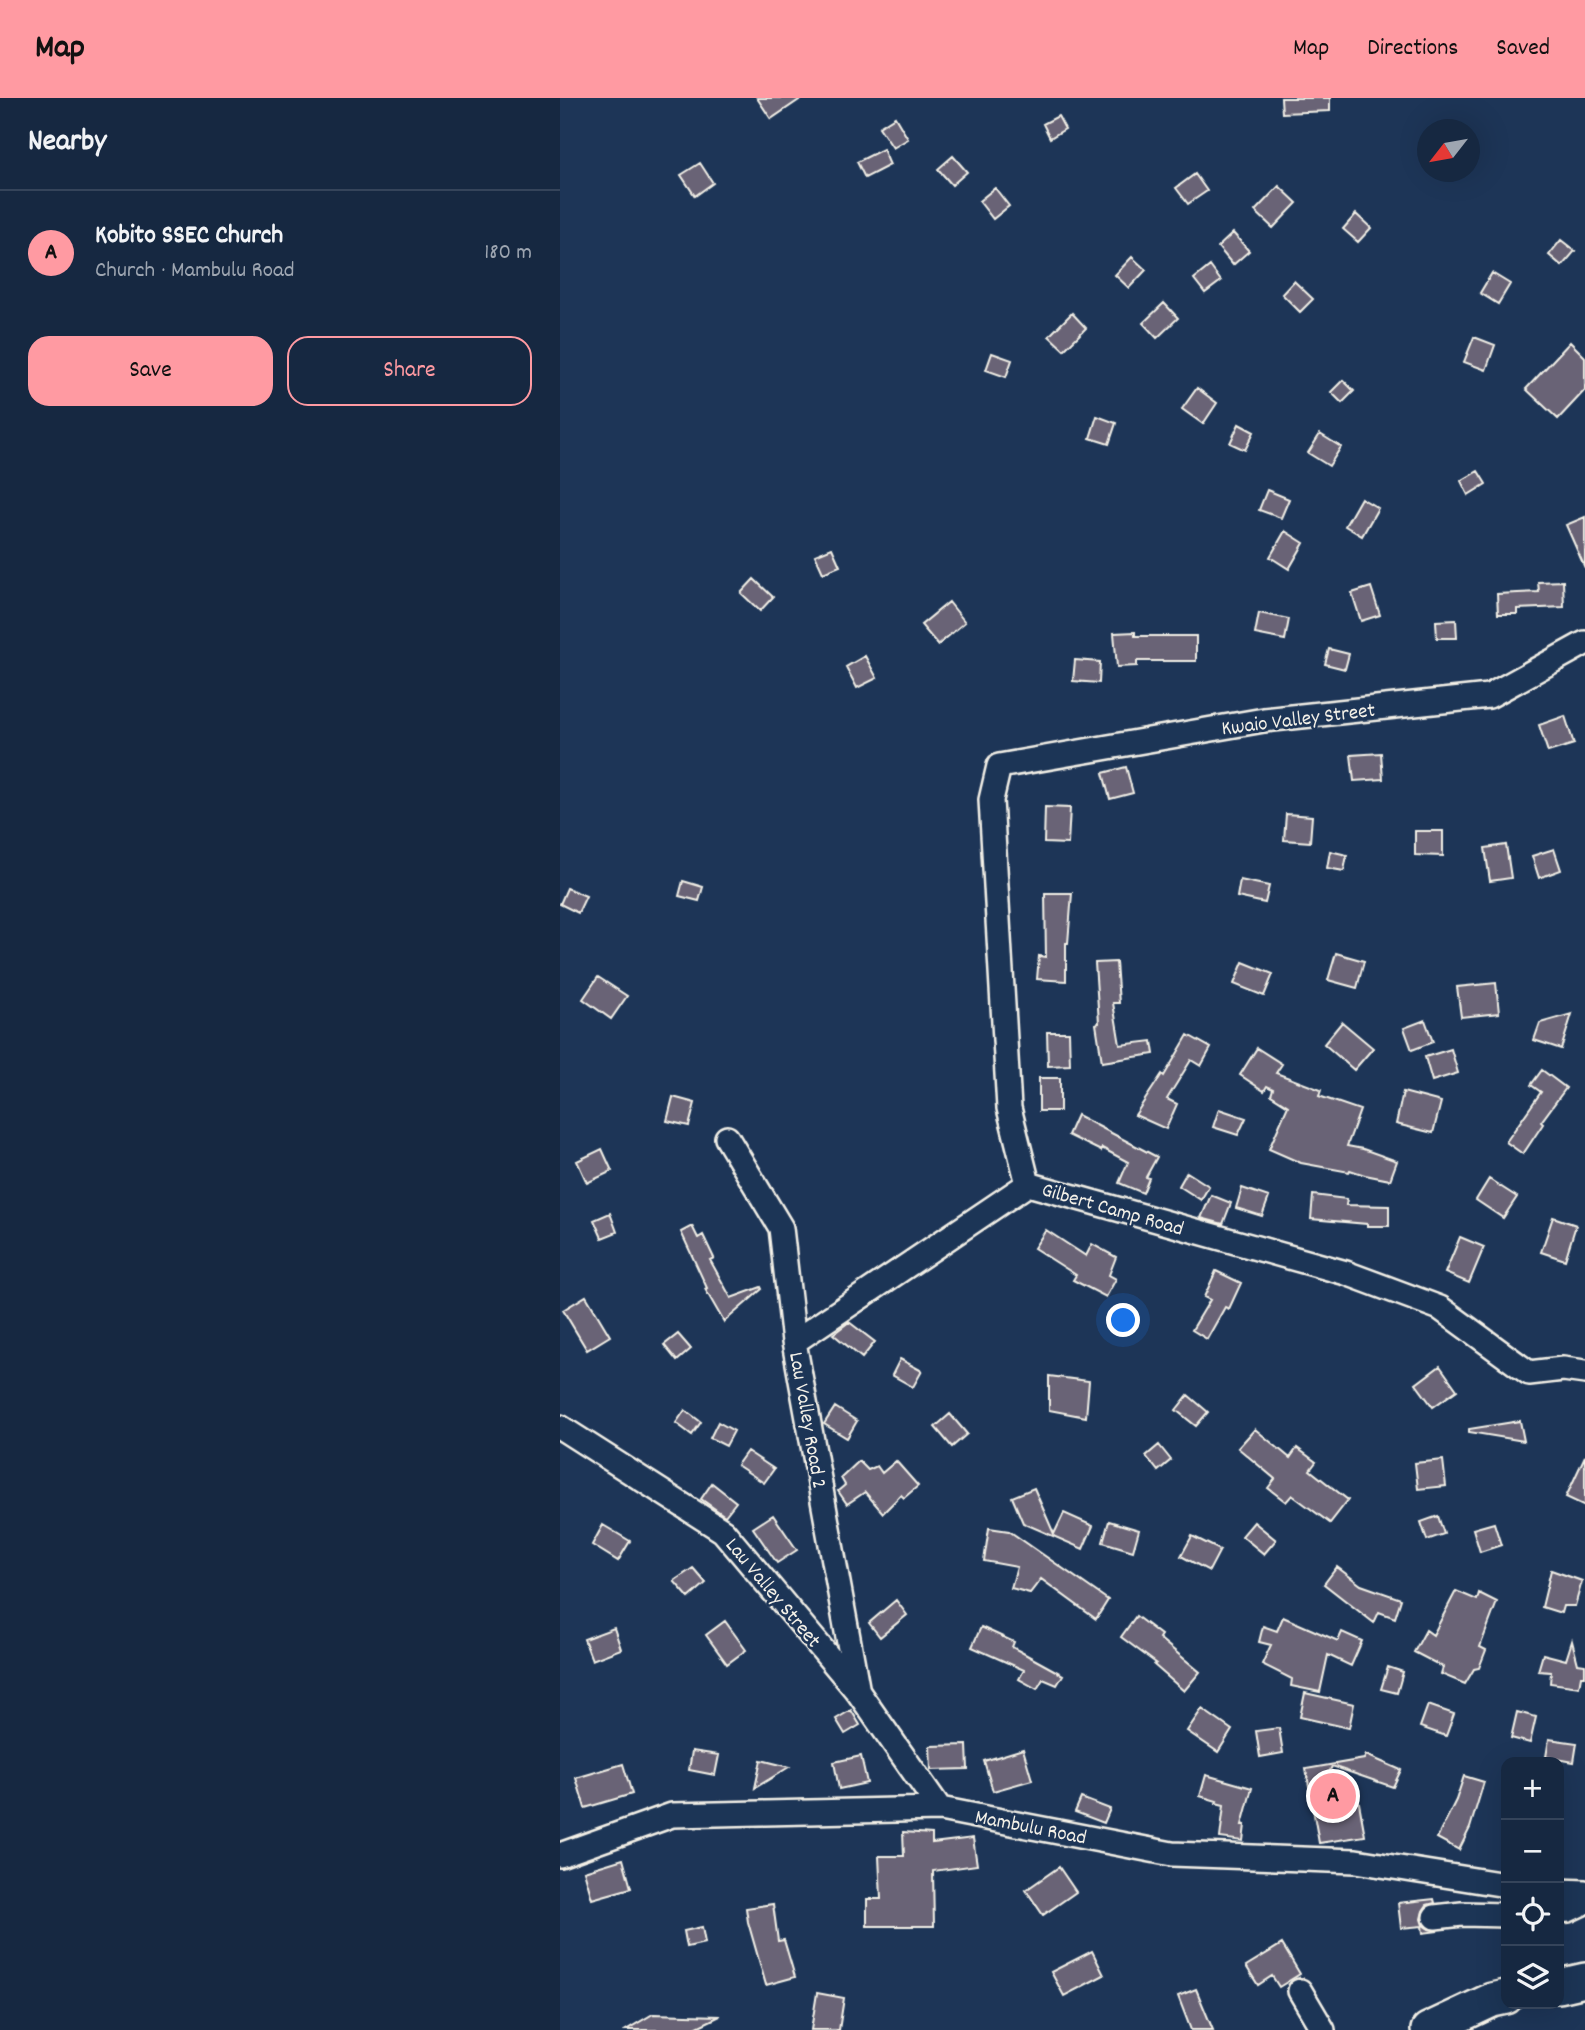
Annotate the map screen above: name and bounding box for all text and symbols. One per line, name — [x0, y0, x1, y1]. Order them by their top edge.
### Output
text: Map — [35, 26, 85, 73]
text: Map — [1293, 32, 1329, 66]
text: Directions — [1367, 32, 1458, 66]
text: Saved — [1496, 32, 1550, 66]
north arrow — [1417, 119, 1480, 182]
text: Nearby — [28, 122, 106, 165]
text: Kobito SSEC Church — [95, 218, 283, 255]
text: A — [45, 237, 57, 270]
text: 180 m — [484, 237, 532, 270]
text: Church · Mambulu Road — [95, 255, 295, 288]
button: Save — [28, 336, 273, 406]
button: Share — [287, 336, 532, 406]
street label: Kwaio Valley Street — [1220, 697, 1377, 745]
street label: Gilbert Camp Road — [1038, 1176, 1187, 1245]
your location — [1106, 1303, 1140, 1337]
street label: Lau Valley Road 2 — [779, 1350, 833, 1491]
street label: Lau Valley Street — [717, 1532, 827, 1656]
map controls — [1501, 1757, 1564, 2009]
button: + — [1501, 1757, 1564, 1820]
pin: A — [1310, 1770, 1356, 1822]
street label: Mambulu Road — [972, 1803, 1089, 1854]
button: − — [1501, 1820, 1564, 1883]
button: locate — [1501, 1883, 1564, 1946]
button: layers — [1501, 1946, 1564, 2009]

